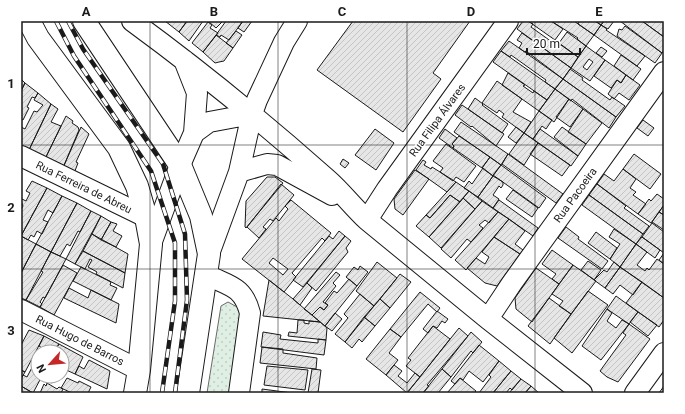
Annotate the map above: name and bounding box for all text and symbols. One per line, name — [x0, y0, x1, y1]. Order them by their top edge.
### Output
text: A — [82, 4, 91, 19]
text: B — [210, 4, 218, 19]
text: C — [338, 4, 347, 19]
text: D — [467, 4, 475, 19]
text: E — [595, 4, 603, 19]
scale bar — [527, 30, 580, 56]
text: 20 m — [533, 37, 560, 51]
text: 1 — [7, 76, 15, 91]
street label: Rua Filipa Álvares — [407, 81, 468, 159]
street label: Rua Ferreira de Abreu — [34, 159, 134, 216]
street label: Rua Pacoeira — [551, 165, 600, 225]
text: 2 — [7, 200, 15, 215]
street label: Rua Hugo de Barros — [33, 313, 126, 369]
text: 3 — [7, 323, 15, 338]
north arrow — [30, 344, 70, 384]
text: N — [34, 362, 49, 375]

